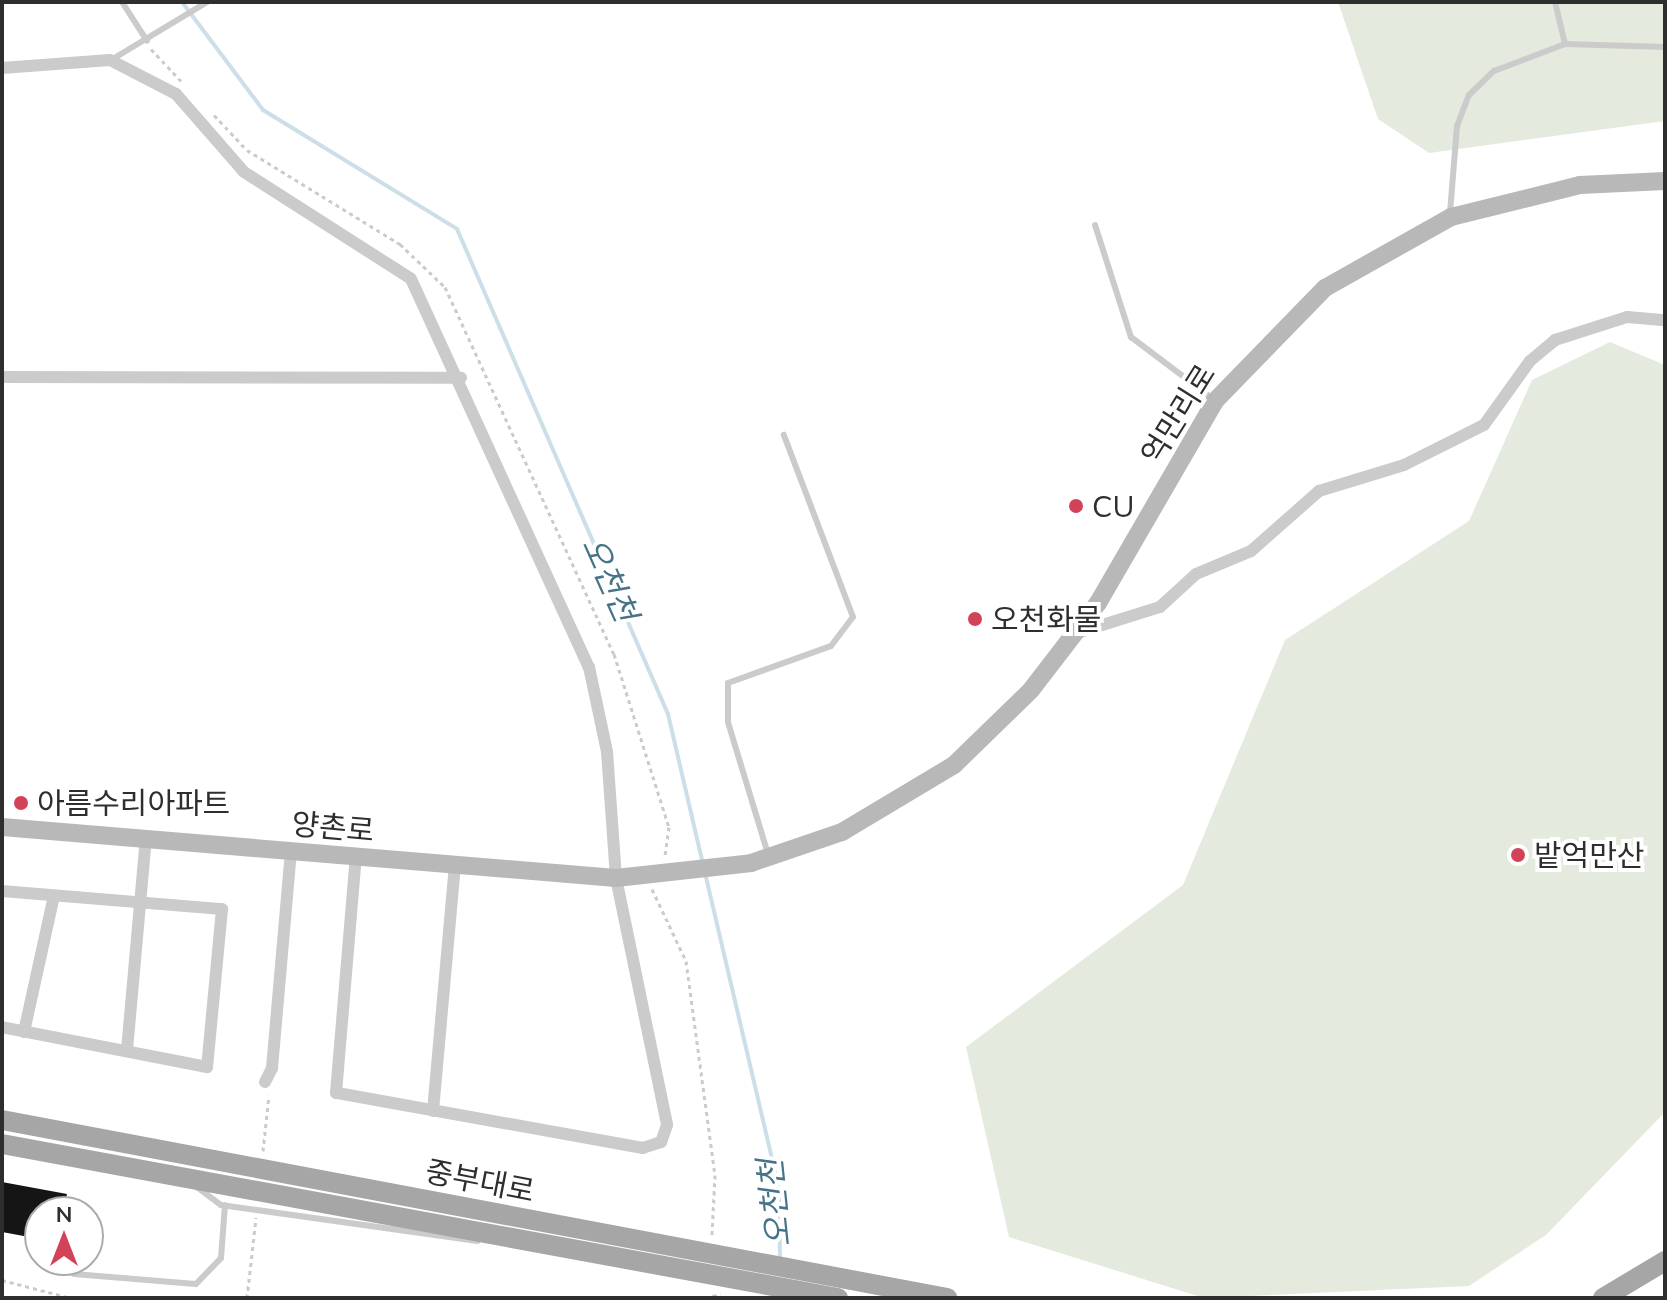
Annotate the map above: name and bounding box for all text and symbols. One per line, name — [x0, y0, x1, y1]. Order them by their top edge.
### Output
street label: 억만리로 — [1133, 358, 1223, 470]
place label: CU — [1092, 488, 1134, 524]
marker: CU — [1067, 497, 1085, 515]
water label: 오천천 — [574, 531, 646, 627]
place label: 오천화물 — [991, 601, 1101, 637]
marker: 오천화물 — [966, 610, 984, 628]
place label: 아름수리아파트 — [37, 785, 230, 821]
marker: 아름수리아파트 — [12, 794, 30, 812]
street label: 양촌로 — [290, 805, 376, 849]
place label: 밭억만산 — [1534, 837, 1644, 873]
marker: 밭억만산 — [1509, 846, 1527, 864]
street label: 중부대로 — [422, 1153, 538, 1209]
water label: 오천천 — [750, 1157, 798, 1249]
north arrow — [24, 1196, 104, 1276]
text: N — [56, 1200, 72, 1228]

